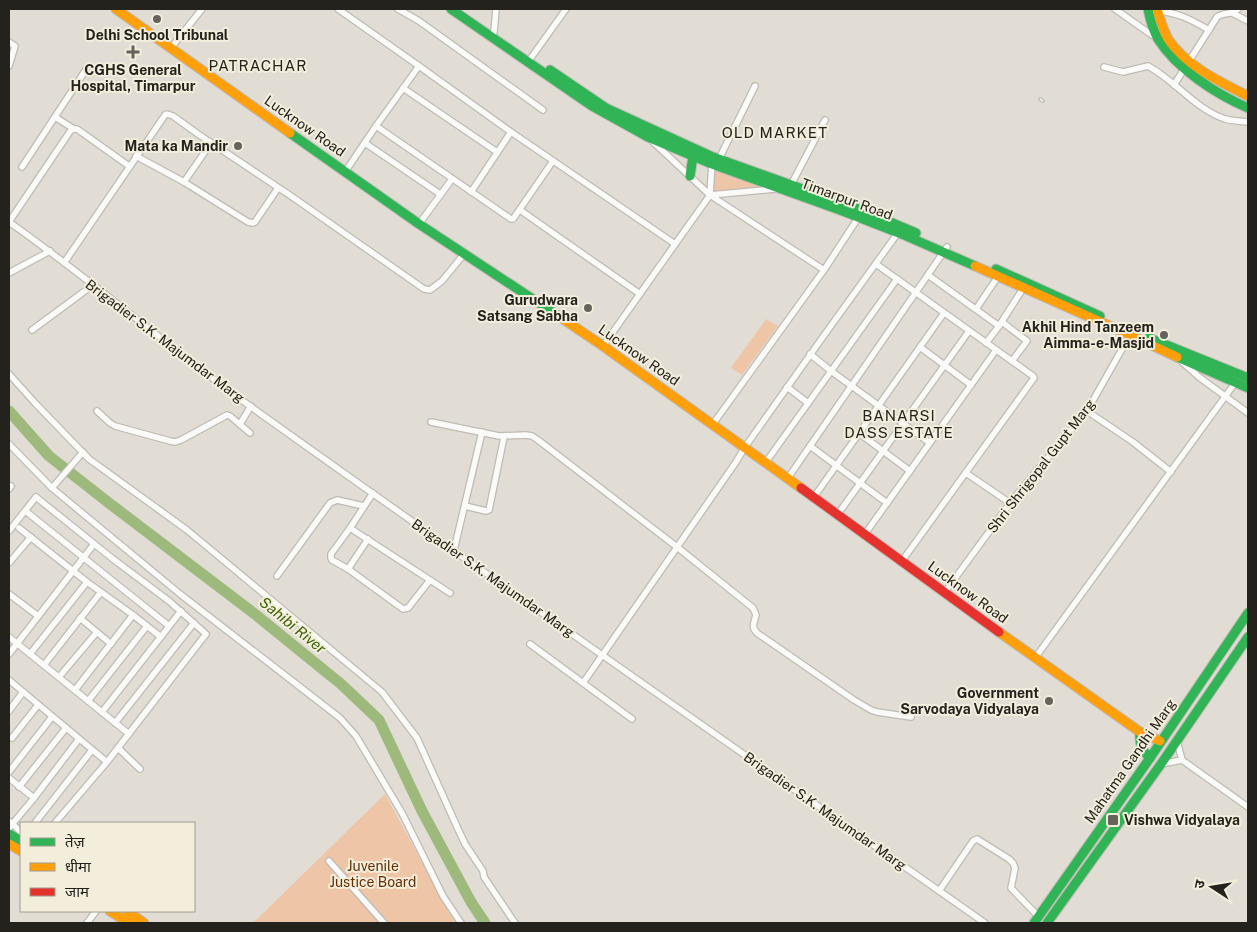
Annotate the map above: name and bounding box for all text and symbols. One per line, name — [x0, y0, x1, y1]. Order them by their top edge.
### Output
marker: Delhi School Tribunal — [151, 13, 163, 25]
place label: Delhi School Tribunal — [86, 27, 229, 43]
marker: CGHS General Hospital, Timarpur — [126, 45, 140, 59]
district label: PATRACHAR — [209, 57, 307, 74]
place label: CGHS General Hospital, Timarpur — [71, 62, 196, 94]
street label: Lucknow Road — [262, 92, 348, 160]
district label: OLD MARKET — [722, 124, 828, 141]
place label: Mata ka Mandir — [124, 138, 228, 154]
marker: Mata ka Mandir — [232, 140, 244, 152]
street label: Timarpur Road — [799, 175, 895, 223]
street label: Brigadier S.K. Majumdar Marg — [82, 276, 248, 406]
place label: Gurudwara Satsang Sabha — [477, 292, 578, 324]
marker: Gurudwara Satsang Sabha — [582, 302, 594, 314]
place label: Akhil Hind Tanzeem Aimma-e-Masjid — [1022, 319, 1154, 351]
street label: Lucknow Road — [596, 321, 682, 389]
marker: Akhil Hind Tanzeem Aimma-e-Masjid — [1158, 329, 1170, 341]
street label: Shri Shrigopal Gupt Marg — [984, 396, 1098, 536]
district label: BANARSI DASS ESTATE — [844, 407, 954, 441]
street label: Brigadier S.K. Majumdar Marg — [409, 516, 578, 641]
street label: Lucknow Road — [925, 558, 1011, 626]
water label: Sahibi River — [256, 593, 330, 657]
place label: Government Sarvodaya Vidyalaya — [900, 685, 1039, 717]
marker: Government Sarvodaya Vidyalaya — [1043, 695, 1055, 707]
street label: Mahatma Gandhi Marg — [1081, 696, 1179, 826]
street label: Brigadier S.K. Majumdar Marg — [741, 749, 910, 874]
place label: Vishwa Vidyalaya — [1124, 812, 1240, 828]
marker: Vishwa Vidyalaya — [1106, 813, 1120, 827]
legend — [20, 822, 195, 912]
text: तेज़ — [65, 833, 86, 850]
text: धीमा — [65, 858, 92, 875]
park label: Juvenile Justice Board — [330, 858, 416, 890]
north arrow — [1187, 862, 1237, 912]
text: उ — [1191, 878, 1208, 890]
text: जाम — [65, 883, 90, 900]

